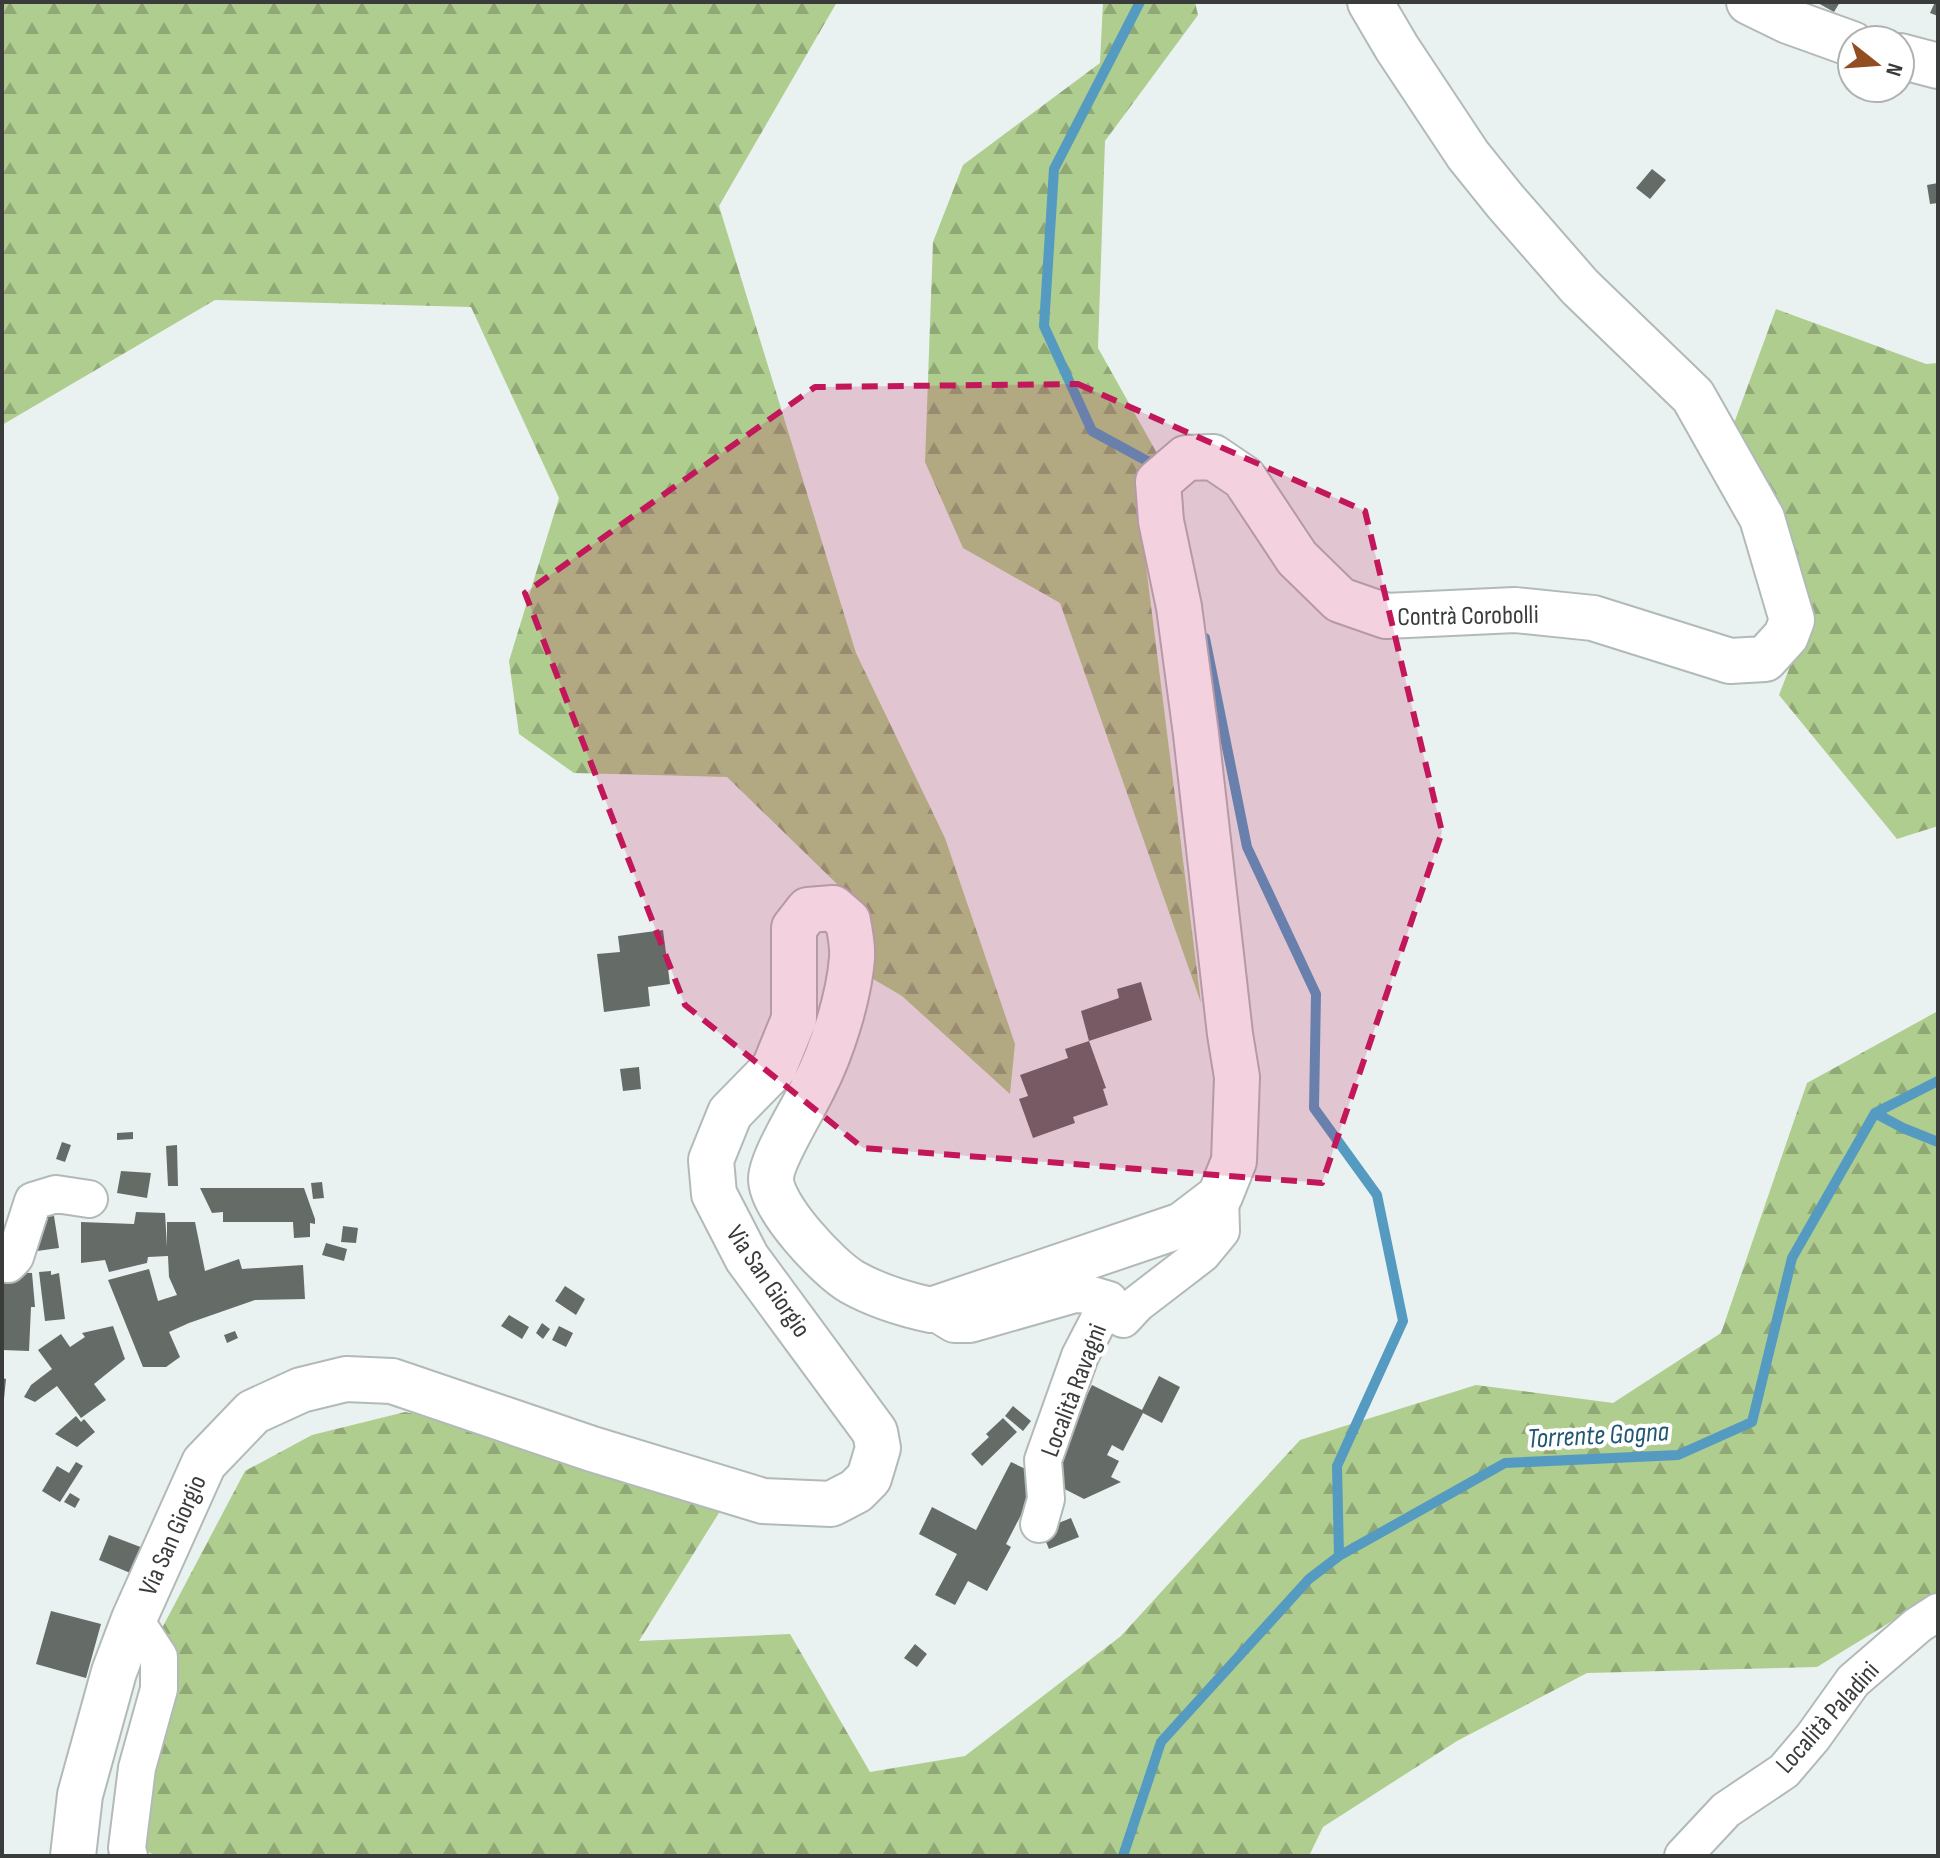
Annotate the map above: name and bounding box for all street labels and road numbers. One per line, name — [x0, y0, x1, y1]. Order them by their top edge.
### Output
street label: Contrà Corobolli — [1397, 600, 1539, 633]
street label: Via San Giorgio — [719, 1220, 817, 1344]
street label: Località Ravagni — [1035, 1320, 1114, 1461]
street label: Via San Giorgio — [133, 1471, 214, 1601]
street label: Località Paladini — [1770, 1656, 1886, 1780]

